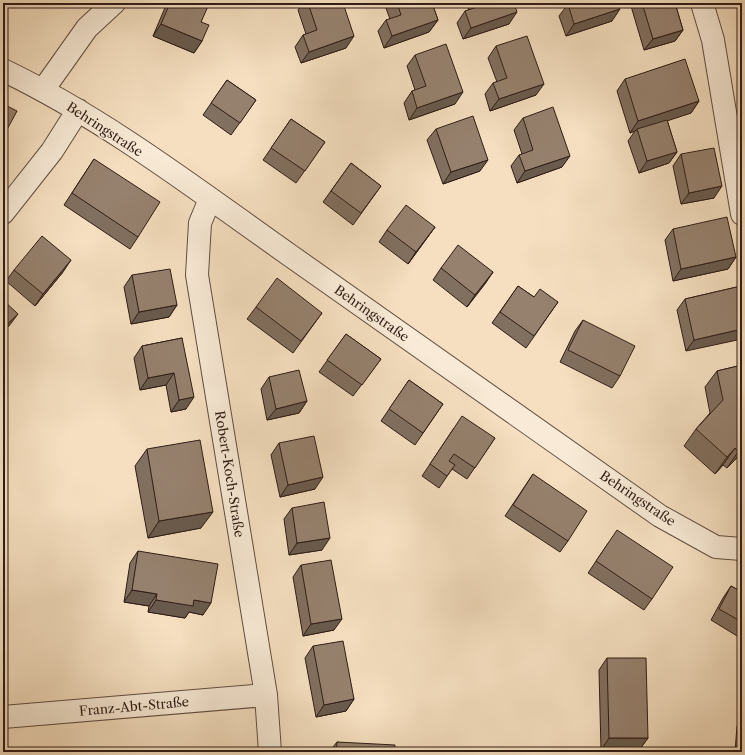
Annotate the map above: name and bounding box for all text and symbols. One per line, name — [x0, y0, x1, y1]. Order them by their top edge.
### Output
street label: Behringstraße — [64, 98, 146, 160]
street label: Behringstraße — [331, 281, 413, 345]
street label: Robert-Koch-Straße — [212, 410, 248, 538]
street label: Behringstraße — [597, 467, 679, 529]
street label: Franz-Abt-Straße — [78, 693, 190, 719]

